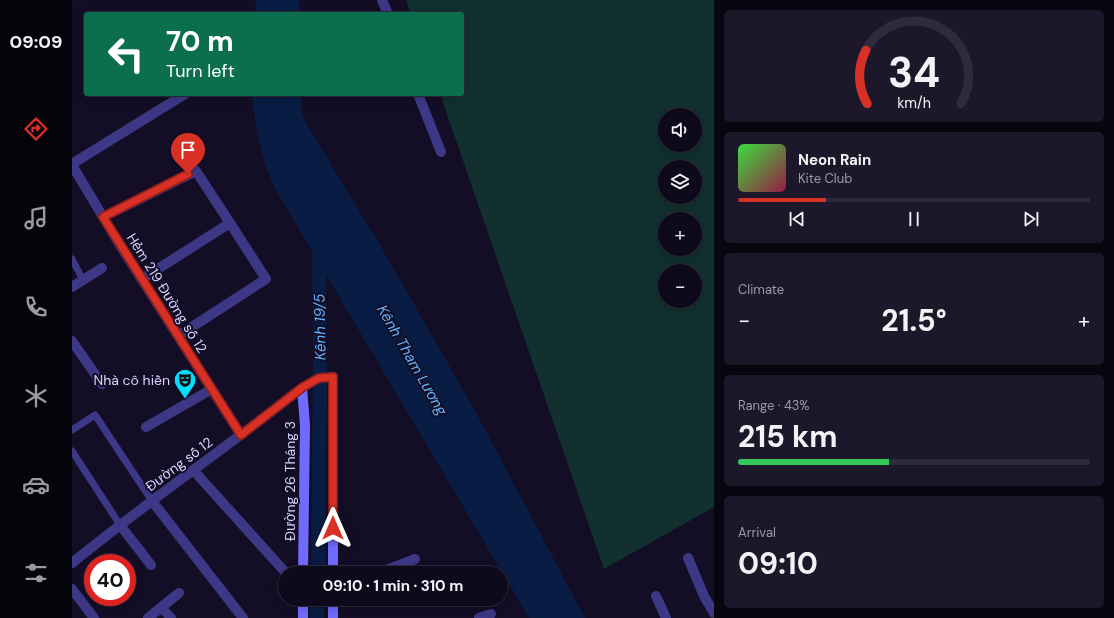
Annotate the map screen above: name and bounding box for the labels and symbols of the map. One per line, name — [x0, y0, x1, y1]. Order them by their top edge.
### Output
pin — [171, 133, 205, 174]
street label: Hẻm 219 Đường số 12 — [123, 230, 211, 356]
water label: Kênh 19/5 — [309, 294, 331, 360]
water label: Kênh Tham Lương — [372, 301, 452, 419]
theatre icon: Nhà cô hiền — [172, 367, 198, 400]
place label: Nhà cô hiền — [94, 371, 170, 389]
street label: Đường 26 Tháng 3 — [281, 421, 299, 541]
street label: Đường số 12 — [142, 433, 216, 495]
position arrow — [312, 507, 354, 549]
speed limit sign: 40 — [84, 554, 136, 606]

